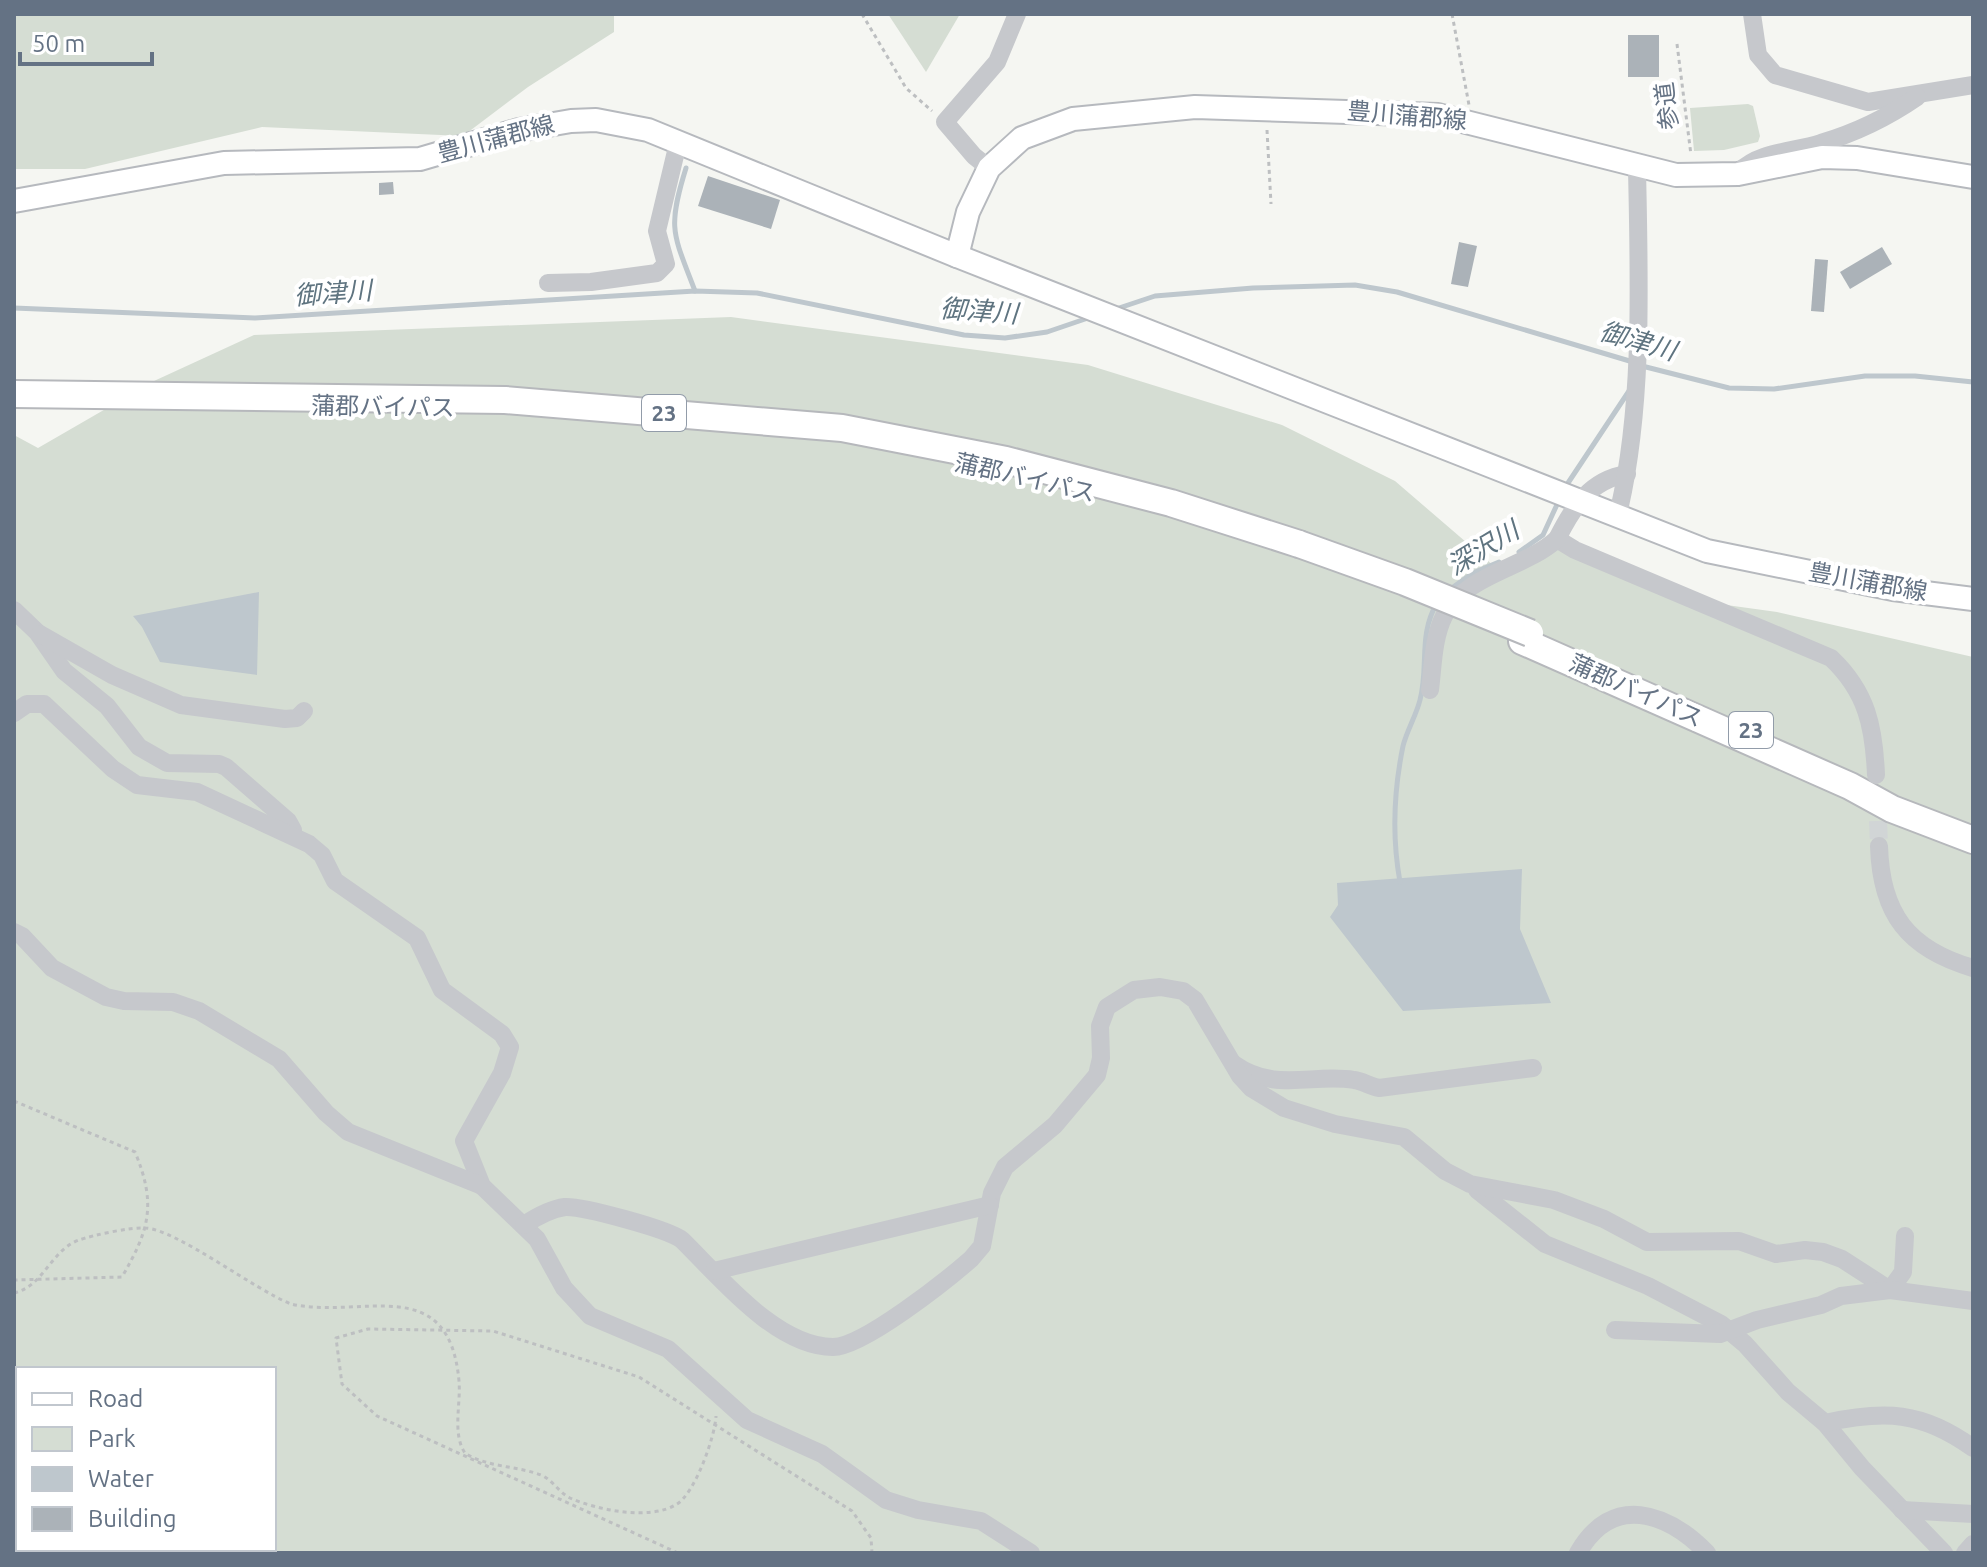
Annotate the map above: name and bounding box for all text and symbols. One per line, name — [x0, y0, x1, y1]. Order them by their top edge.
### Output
scale bar — [20, 16, 152, 66]
text: 50 m — [32, 30, 85, 57]
street label: 参道 — [1650, 81, 1683, 132]
street label: 豊川蒲郡線 — [1346, 97, 1468, 134]
street label: 豊川蒲郡線 — [434, 110, 557, 167]
water label: 御津川 — [293, 275, 376, 310]
water label: 御津川 — [939, 293, 1022, 328]
water label: 御津川 — [1597, 316, 1683, 366]
street label: 蒲郡バイパス — [311, 392, 455, 421]
road number: 23 — [642, 395, 686, 431]
street label: 蒲郡バイパス — [952, 448, 1098, 507]
water label: 深沢川 — [1442, 514, 1526, 580]
street label: 豊川蒲郡線 — [1807, 558, 1930, 605]
street label: 蒲郡バイパス — [1565, 649, 1707, 732]
road number: 23 — [1729, 712, 1773, 748]
legend — [16, 1367, 276, 1551]
text: Road — [88, 1385, 143, 1412]
text: Park — [88, 1425, 136, 1452]
text: Water — [88, 1465, 154, 1492]
text: Building — [88, 1505, 176, 1532]

